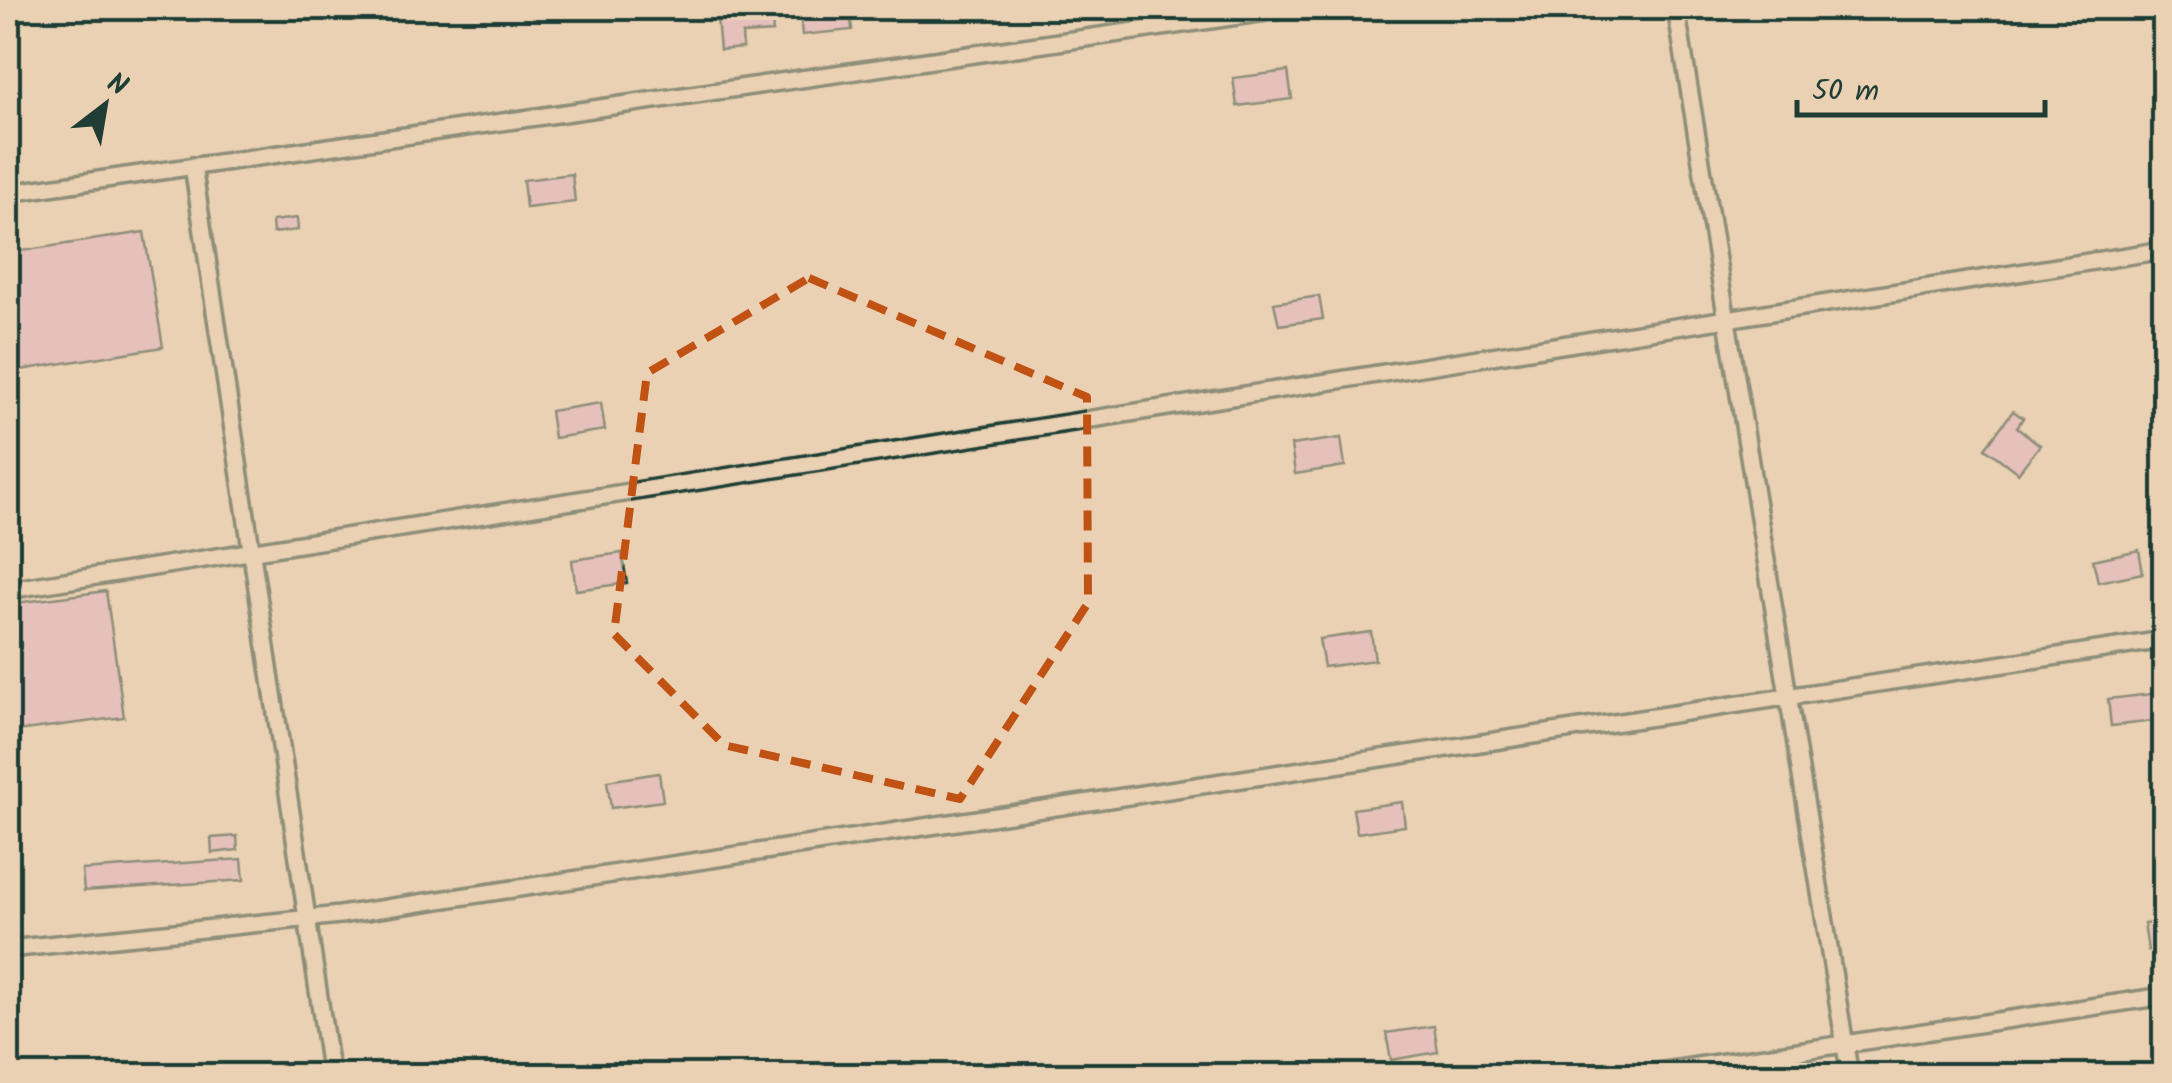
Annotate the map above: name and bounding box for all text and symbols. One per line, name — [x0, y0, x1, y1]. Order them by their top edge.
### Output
north arrow — [55, 55, 155, 155]
scale bar — [1797, 55, 2044, 117]
text: N — [97, 62, 136, 110]
text: 50 m — [1812, 68, 1879, 116]

